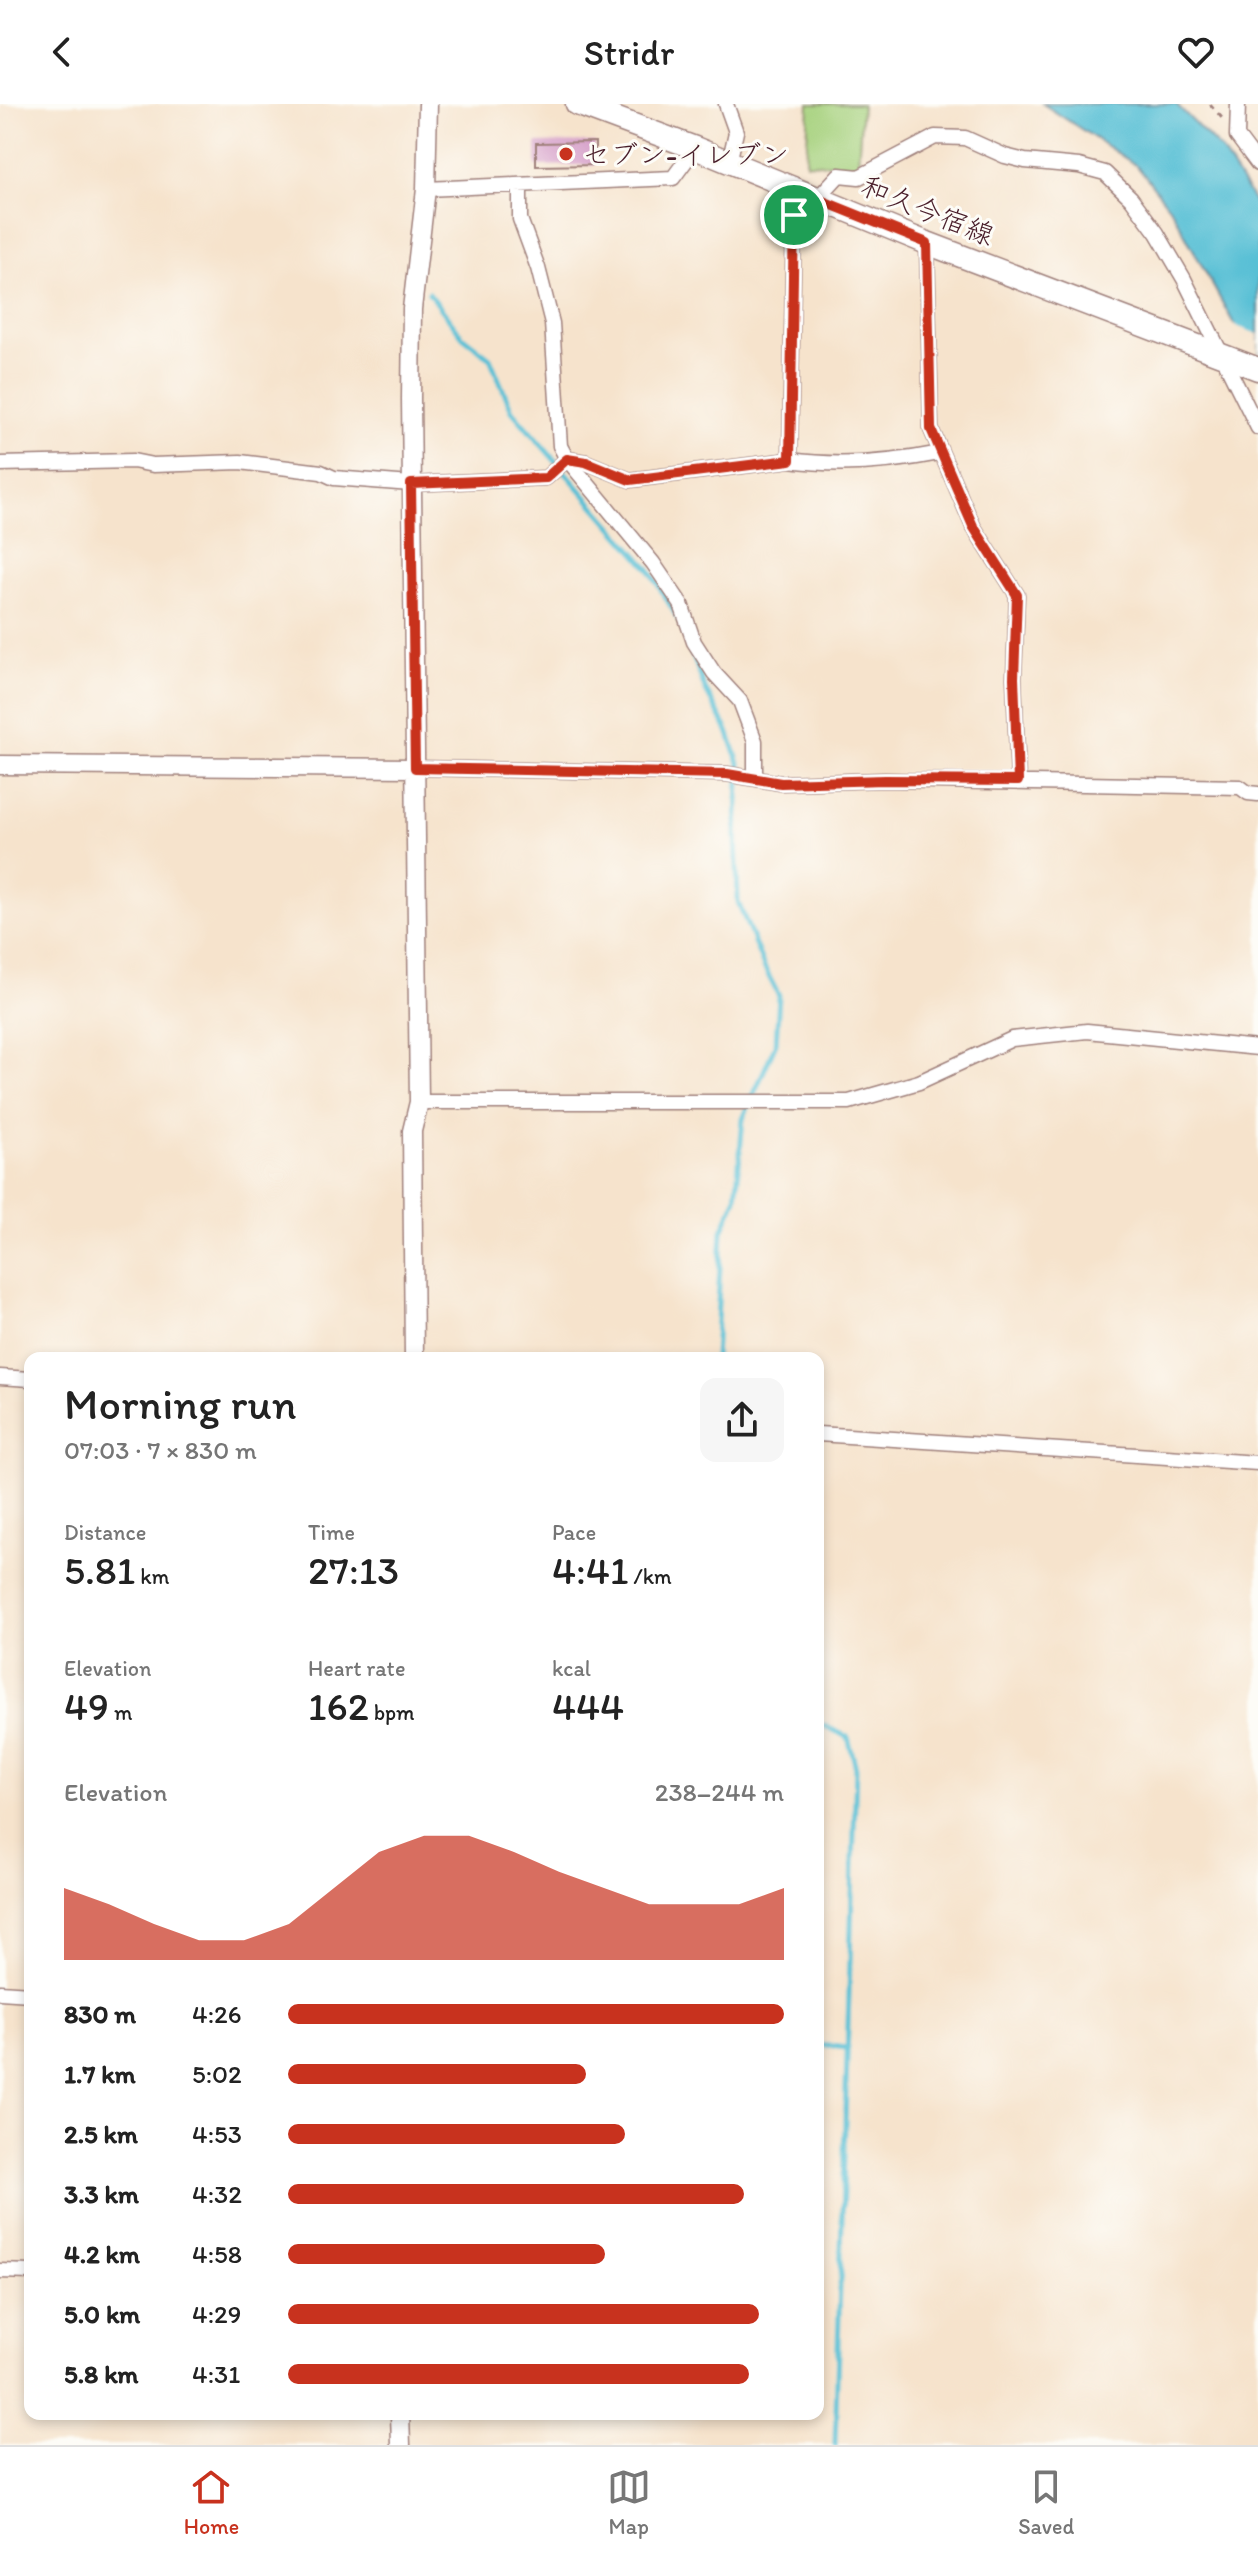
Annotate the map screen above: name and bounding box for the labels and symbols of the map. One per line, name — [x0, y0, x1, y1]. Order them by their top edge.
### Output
place label: セブン-イレブン — [582, 137, 789, 171]
marker: セブン-イレブン — [557, 145, 575, 163]
street label: 和久今宿線 — [857, 168, 999, 252]
pin — [760, 181, 828, 249]

